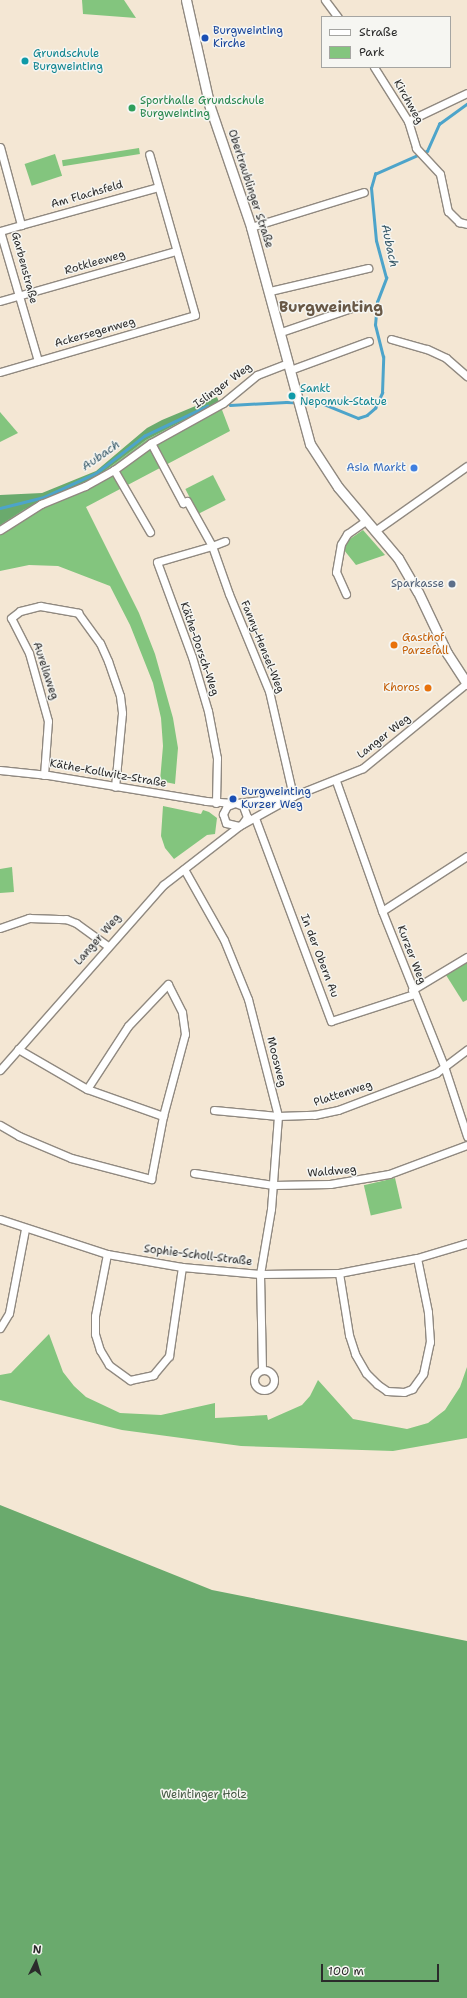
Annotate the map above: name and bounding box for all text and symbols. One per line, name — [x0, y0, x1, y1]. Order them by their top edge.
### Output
legend — [321, 16, 451, 68]
text: Straße — [359, 24, 398, 40]
place label: Burgweinting Kirche — [213, 25, 283, 51]
marker: Burgweinting Kirche — [200, 33, 210, 43]
text: Park — [359, 44, 385, 60]
place label: Grundschule Burgweinting — [33, 48, 103, 74]
marker: Grundschule Burgweinting — [20, 56, 30, 66]
street label: Kirchweg — [390, 78, 426, 126]
place label: Sporthalle Grundschule Burgweinting — [140, 95, 264, 121]
marker: Sporthalle Grundschule Burgweinting — [127, 103, 137, 113]
street label: Obertraublinger Straße — [225, 128, 275, 250]
street label: Am Flachsfeld — [49, 178, 125, 212]
water label: Aubach — [377, 223, 401, 269]
street label: Garbenstraße — [8, 231, 40, 305]
street label: Rotkleeweg — [63, 248, 127, 278]
district label: Burgweinting — [279, 299, 383, 317]
street label: Ackersegenweg — [53, 315, 137, 351]
street label: Islinger Weg — [191, 361, 255, 411]
place label: Sankt Nepomuk-Statue — [300, 383, 387, 409]
marker: Sankt Nepomuk-Statue — [287, 391, 297, 401]
water label: Aubach — [79, 438, 123, 474]
place label: Asia Markt — [346, 461, 406, 475]
marker: Asia Markt — [409, 463, 419, 473]
place label: Sparkasse — [391, 577, 444, 591]
marker: Sparkasse — [447, 579, 457, 589]
street label: Fanny-Hensel-Weg — [237, 599, 287, 695]
street label: Käthe-Dorsch-Weg — [177, 600, 221, 698]
place label: Gasthof Parzefall — [402, 632, 449, 658]
street label: Aureliaweg — [29, 640, 61, 702]
marker: Gasthof Parzefall — [389, 640, 399, 650]
place label: Khoros — [383, 681, 420, 695]
marker: Khoros — [423, 683, 433, 693]
street label: Langer Weg — [355, 712, 413, 762]
street label: Käthe-Kollwitz-Straße — [49, 757, 167, 791]
place label: Burgweinting Kurzer Weg — [241, 786, 311, 812]
marker: Burgweinting Kurzer Weg — [228, 794, 238, 804]
street label: Langer Weg — [72, 912, 124, 968]
street label: In der Obern Au — [297, 912, 341, 1000]
street label: Kurzer Weg — [394, 924, 428, 986]
street label: Moosweg — [263, 1036, 289, 1088]
street label: Plattenweg — [312, 1078, 374, 1110]
street label: Waldweg — [307, 1163, 357, 1181]
street label: Sophie-Scholl-Straße — [143, 1243, 253, 1269]
park label: Weintinger Holz — [161, 1788, 247, 1802]
north arrow — [16, 1942, 56, 1982]
text: N — [32, 1942, 42, 1957]
scale bar — [323, 1956, 441, 1982]
text: 100 m — [328, 1963, 364, 1979]

